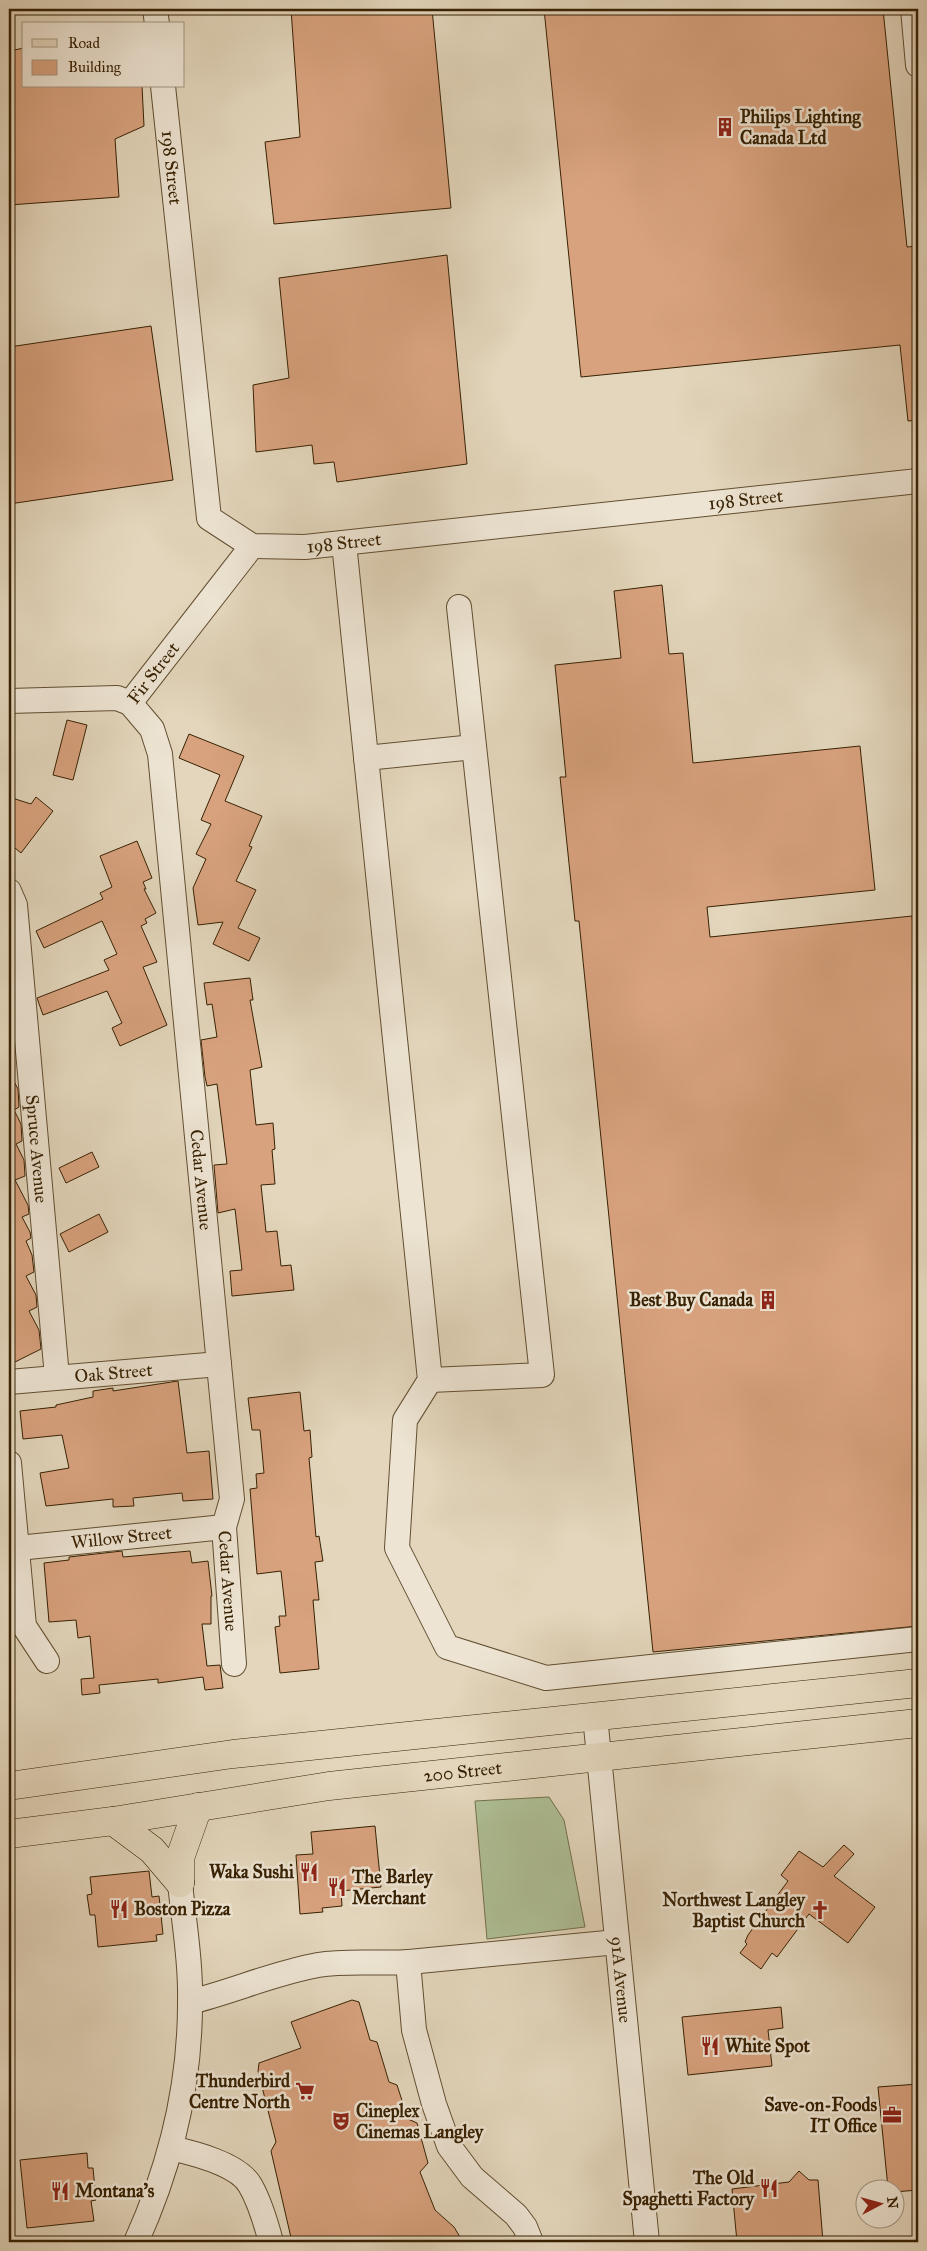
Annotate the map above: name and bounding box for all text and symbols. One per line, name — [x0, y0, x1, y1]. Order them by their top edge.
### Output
legend — [22, 22, 185, 88]
text: Road — [68, 34, 100, 52]
text: Building — [68, 58, 122, 76]
place label: Philips Lighting Canada Ltd — [740, 106, 861, 149]
building icon: Philips Lighting Canada Ltd — [714, 116, 736, 138]
street label: 198 Street — [157, 129, 187, 207]
street label: 198 Street — [707, 485, 785, 514]
street label: 198 Street — [306, 528, 383, 558]
street label: Fir Street — [123, 637, 185, 708]
street label: Spruce Avenue — [21, 1094, 52, 1204]
street label: Cedar Avenue — [185, 1128, 217, 1231]
place label: Best Buy Canada — [629, 1289, 753, 1312]
building icon: Best Buy Canada — [757, 1289, 779, 1311]
street label: Oak Street — [74, 1359, 154, 1387]
street label: Willow Street — [70, 1521, 174, 1554]
street label: Cedar Avenue — [213, 1530, 243, 1632]
street label: 200 Street — [422, 1757, 503, 1787]
place label: Waka Sushi — [209, 1861, 295, 1883]
restaurant icon: Waka Sushi — [298, 1861, 320, 1883]
place label: The Barley Merchant — [351, 1866, 434, 1909]
restaurant icon: The Barley Merchant — [326, 1876, 348, 1898]
place label: Northwest Langley Baptist Church — [662, 1889, 807, 1933]
restaurant icon: Boston Pizza — [108, 1898, 130, 1920]
place label: Boston Pizza — [134, 1898, 231, 1920]
church icon: Northwest Langley Baptist Church — [809, 1899, 831, 1921]
street label: 91A Avenue — [606, 1935, 636, 2024]
restaurant icon: White Spot — [699, 2035, 721, 2057]
place label: White Spot — [725, 2035, 810, 2058]
place label: Thunderbird Centre North — [189, 2070, 291, 2113]
supermarket icon: Thunderbird Centre North — [294, 2080, 316, 2102]
place label: Save-on-Foods IT Office — [764, 2094, 878, 2137]
place label: Cineplex Cinemas Langley — [356, 2100, 485, 2144]
office icon: Save-on-Foods IT Office — [881, 2104, 903, 2126]
theatre icon: Cineplex Cinemas Langley — [330, 2110, 352, 2132]
place label: The Old Spaghetti Factory — [622, 2167, 756, 2211]
restaurant icon: The Old Spaghetti Factory — [758, 2177, 780, 2199]
north arrow — [854, 2178, 904, 2228]
restaurant icon: Montana's — [49, 2180, 71, 2202]
place label: Montana's — [75, 2180, 155, 2202]
text: N — [883, 2196, 902, 2210]

